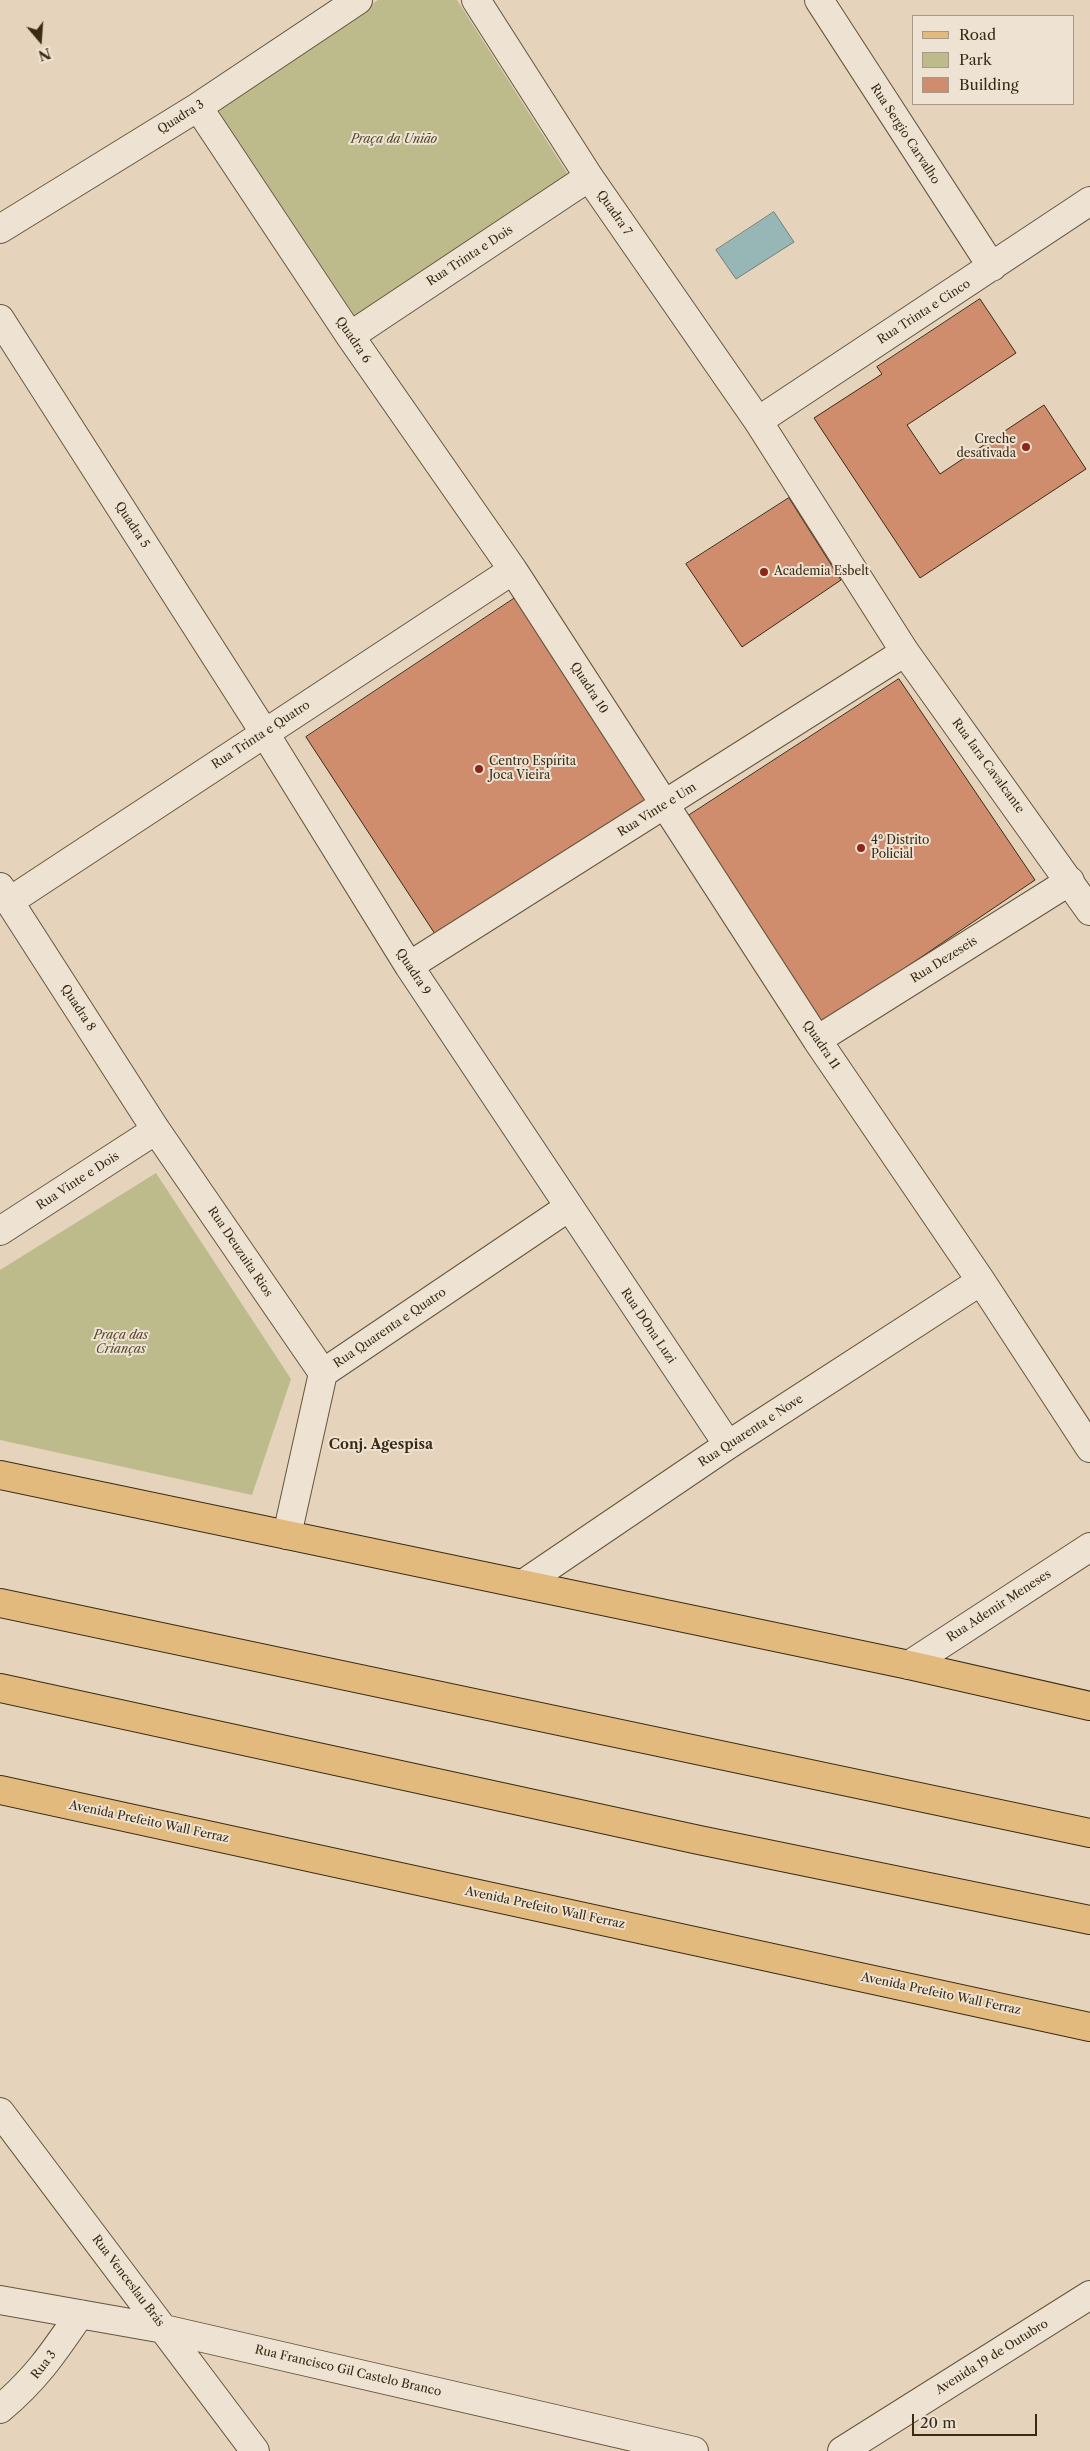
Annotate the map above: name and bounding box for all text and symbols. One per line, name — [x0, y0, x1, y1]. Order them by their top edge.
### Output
north arrow — [15, 15, 65, 65]
legend — [912, 15, 1075, 105]
text: Road — [959, 25, 996, 44]
text: N — [36, 44, 53, 65]
text: Park — [959, 50, 992, 69]
text: Building — [959, 75, 1019, 94]
street label: Rua Sergio Carvalho — [867, 81, 943, 187]
street label: Quadra 3 — [155, 97, 207, 137]
park label: Praça da União — [351, 133, 437, 147]
street label: Quadra 7 — [593, 188, 635, 238]
street label: Rua Trinta e Dois — [424, 223, 516, 289]
street label: Rua Trinta e Cinco — [875, 277, 973, 347]
street label: Quadra 6 — [332, 314, 374, 366]
place label: Creche desativada — [957, 433, 1016, 461]
marker: Creche desativada — [1020, 441, 1032, 453]
street label: Quadra 5 — [112, 499, 152, 551]
place label: Academia Esbelt — [774, 565, 869, 579]
marker: Academia Esbelt — [758, 566, 770, 578]
street label: Quadra 10 — [567, 660, 611, 716]
street label: Rua Trinta e Quatro — [209, 698, 313, 772]
street label: Rua Iara Cavalcante — [949, 716, 1027, 816]
place label: Centro Espírita Joca Vieira — [489, 755, 576, 783]
marker: Centro Espírita Joca Vieira — [473, 763, 485, 775]
street label: Rua Vinte e Um — [615, 780, 699, 840]
place label: 4º Distrito Policial — [871, 834, 929, 862]
marker: 4º Distrito Policial — [855, 842, 867, 854]
street label: Rua Dezeseis — [908, 934, 980, 986]
street label: Quadra 9 — [393, 946, 433, 998]
street label: Quadra 8 — [58, 982, 98, 1034]
street label: Quadra 11 — [799, 1018, 843, 1072]
street label: Rua Vinte e Dois — [34, 1149, 122, 1213]
street label: Rua Deuzuita Rios — [205, 1204, 275, 1300]
street label: Rua Quarenta e Quatro — [331, 1285, 449, 1371]
street label: Rua DOna Luzi — [618, 1286, 678, 1366]
park label: Praça das Crianças — [94, 1329, 148, 1357]
street label: Rua Quarenta e Nove — [696, 1392, 806, 1470]
district label: Conj. Agespisa — [329, 1437, 433, 1453]
street label: Rua Ademir Meneses — [944, 1567, 1054, 1645]
street label: Avenida Prefeito Wall Ferraz — [68, 1798, 230, 1846]
street label: Avenida Prefeito Wall Ferraz — [464, 1884, 626, 1932]
street label: Avenida Prefeito Wall Ferraz — [860, 1970, 1022, 2018]
street label: Rua Venceslau Brás — [89, 2232, 167, 2330]
street label: Avenida 19 de Outubro — [933, 2316, 1051, 2398]
street label: Rua Francisco Gil Castelo Branco — [253, 2342, 443, 2400]
street label: Rua 3 — [28, 2348, 60, 2382]
scale bar — [915, 2404, 1040, 2436]
text: 20 m — [920, 2413, 956, 2432]

